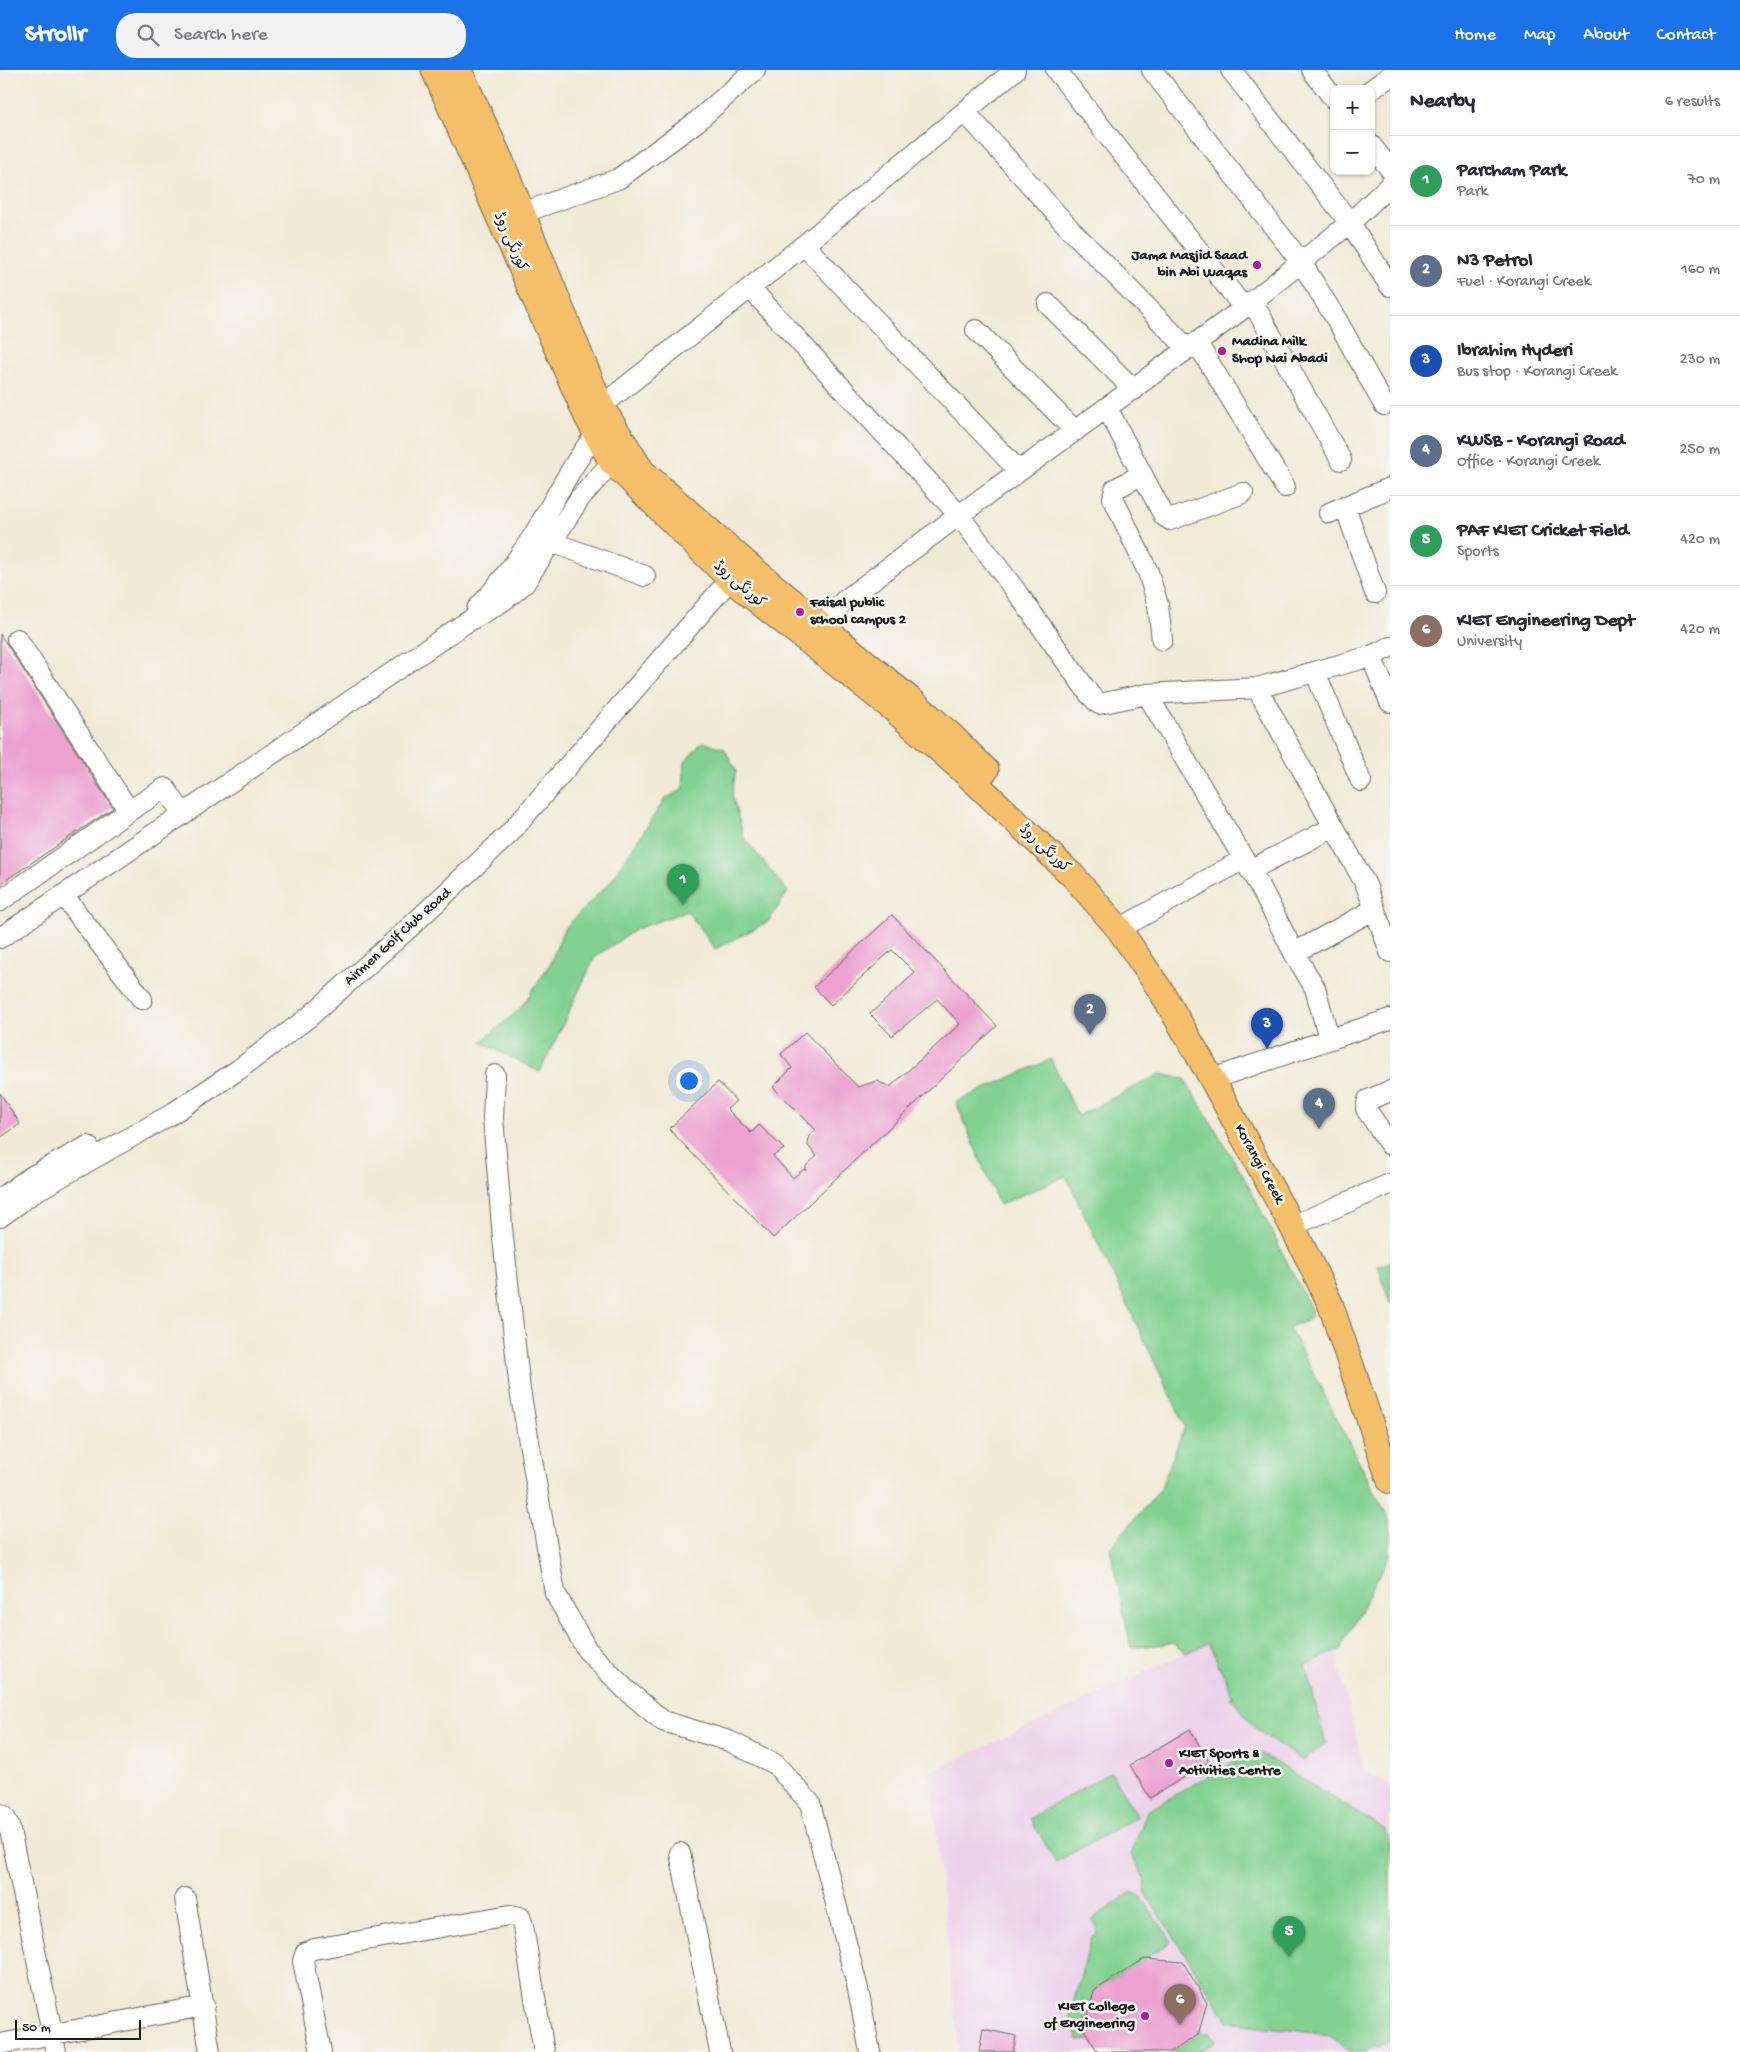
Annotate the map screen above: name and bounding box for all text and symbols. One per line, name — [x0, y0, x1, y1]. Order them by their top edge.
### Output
search box — [116, 13, 466, 58]
text: Strollr — [25, 21, 86, 50]
icon: search — [134, 21, 162, 49]
text: Search here — [174, 24, 268, 47]
text: Home — [1454, 25, 1496, 46]
text: Map — [1524, 25, 1555, 46]
text: About — [1583, 25, 1629, 46]
text: Contact — [1657, 25, 1715, 46]
map controls — [1330, 85, 1375, 175]
button: + — [1330, 85, 1375, 130]
text: Nearby — [1410, 90, 1475, 115]
text: 6 results — [1665, 93, 1720, 112]
button: − — [1330, 130, 1375, 175]
text: Parcham Park — [1457, 160, 1566, 183]
text: 1 — [1423, 171, 1429, 190]
text: 70 m — [1687, 171, 1720, 190]
text: Park — [1457, 183, 1488, 202]
street label: کورنگی روڈ — [489, 209, 533, 275]
place label: Jama Masjid Saad bin Abi Waqas — [1131, 247, 1249, 282]
text: N3 Petrol — [1457, 250, 1533, 273]
marker: Jama Masjid Saad bin Abi Waqas — [1251, 259, 1263, 271]
text: 2 — [1422, 261, 1430, 280]
text: 160 m — [1681, 261, 1720, 280]
text: Fuel · Korangi Creek — [1457, 273, 1591, 292]
place label: Madina Milk Shop Nai Abadi — [1232, 333, 1328, 368]
text: Ibrahim Hyderi — [1457, 340, 1573, 363]
marker: Madina Milk Shop Nai Abadi — [1216, 345, 1228, 357]
text: 3 — [1422, 351, 1430, 370]
text: 230 m — [1680, 351, 1720, 370]
text: Bus stop · Korangi Creek — [1457, 363, 1617, 382]
text: KWSB - Korangi Road — [1457, 430, 1625, 453]
text: 4 — [1422, 441, 1430, 460]
text: 250 m — [1680, 441, 1720, 460]
text: Office · Korangi Creek — [1457, 453, 1600, 472]
text: PAF KIET Cricket Field — [1457, 520, 1629, 543]
text: 5 — [1422, 531, 1430, 550]
text: 420 m — [1680, 531, 1720, 550]
text: Sports — [1457, 543, 1499, 562]
street label: کورنگی روڈ — [709, 556, 770, 613]
place label: Faisal public school campus 2 — [809, 594, 907, 629]
marker: Faisal public school campus 2 — [794, 606, 806, 618]
text: KIET Engineering Dept — [1457, 610, 1635, 633]
text: 6 — [1422, 621, 1430, 640]
text: 420 m — [1680, 621, 1720, 640]
text: University — [1457, 633, 1522, 652]
street label: کورنگی روڈ — [1015, 819, 1075, 877]
pin: 1 — [667, 864, 699, 905]
street label: Airmen Golf Club Road — [341, 883, 456, 990]
pin: 2 — [1074, 994, 1106, 1035]
pin: 3 — [1251, 1008, 1283, 1049]
your location — [676, 1068, 702, 1094]
pin: 4 — [1303, 1088, 1335, 1129]
street label: Korangi Creek — [1230, 1121, 1289, 1208]
place label: KIET Sports & Activities Centre — [1178, 1745, 1282, 1780]
marker: KIET Sports & Activities Centre — [1163, 1757, 1175, 1769]
pin: 5 — [1273, 1916, 1305, 1957]
pin: 6 — [1164, 1984, 1196, 2025]
place label: KIET College of Engineering — [1043, 1998, 1136, 2033]
marker: KIET College of Engineering — [1139, 2010, 1151, 2022]
scale bar — [15, 2017, 141, 2040]
text: 50 m — [22, 2020, 51, 2037]

